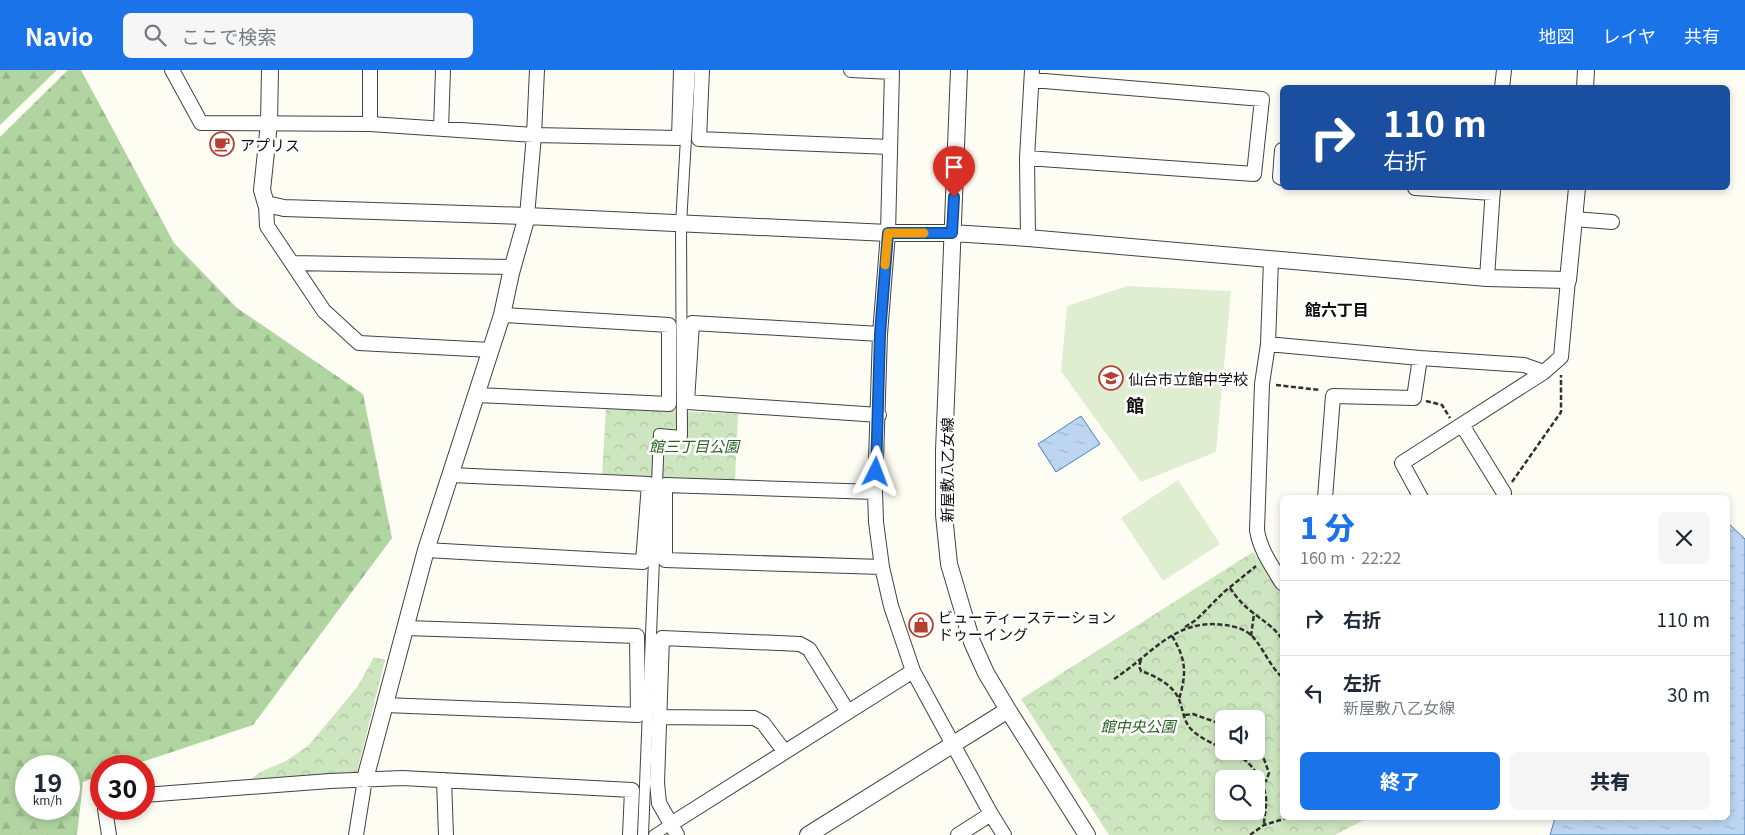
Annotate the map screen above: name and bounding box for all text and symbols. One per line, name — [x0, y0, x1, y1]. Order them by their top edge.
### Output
search box — [123, 13, 473, 58]
text: Navio — [25, 18, 93, 53]
icon: search — [141, 21, 169, 49]
text: ここで検索 — [181, 22, 276, 49]
text: 地図 — [1539, 22, 1575, 48]
text: レイヤ — [1603, 22, 1656, 48]
text: 共有 — [1684, 22, 1720, 48]
text: 110 m — [1383, 96, 1487, 147]
icon: right — [1300, 105, 1365, 170]
cafe icon: アプリス — [209, 131, 235, 157]
place label: アプリス — [240, 134, 300, 155]
text: 右折 — [1383, 143, 1427, 175]
pin — [933, 146, 975, 197]
icon: arrive — [940, 153, 968, 181]
district label: 館六丁目 — [1305, 297, 1369, 321]
school or university icon: 仙台市立館中学校 — [1098, 365, 1124, 391]
place label: 仙台市立館中学校 — [1128, 368, 1248, 389]
district label: 館 — [1126, 391, 1144, 417]
street label: 新屋敷八乙女線 — [936, 417, 957, 523]
park label: 館三丁目公園 — [649, 435, 741, 456]
position arrow — [849, 445, 901, 497]
text: 1 分 — [1300, 504, 1355, 548]
button: close — [1658, 512, 1710, 564]
text: 160 m · 22:22 — [1300, 545, 1401, 569]
icon: right — [1300, 604, 1328, 632]
text: 右折 — [1343, 605, 1381, 632]
text: 110 m — [1657, 605, 1710, 632]
place label: ビューティーステーション ドゥーイング — [938, 606, 1116, 644]
shop icon: ビューティーステーション ドゥーイング — [908, 612, 934, 638]
text: 左折 — [1343, 668, 1381, 695]
icon: left — [1300, 679, 1328, 707]
text: 30 m — [1667, 680, 1710, 707]
text: 新屋敷八乙女線 — [1343, 695, 1455, 719]
map controls — [1215, 710, 1265, 820]
button: sound — [1215, 710, 1265, 760]
park label: 館中央公園 — [1100, 715, 1177, 736]
button: 終了 — [1300, 752, 1500, 810]
button: 共有 — [1510, 752, 1710, 810]
speed limit sign: 30 — [90, 755, 155, 820]
text: 19 — [33, 763, 62, 799]
button: search — [1215, 770, 1265, 820]
text: km/h — [33, 791, 62, 808]

